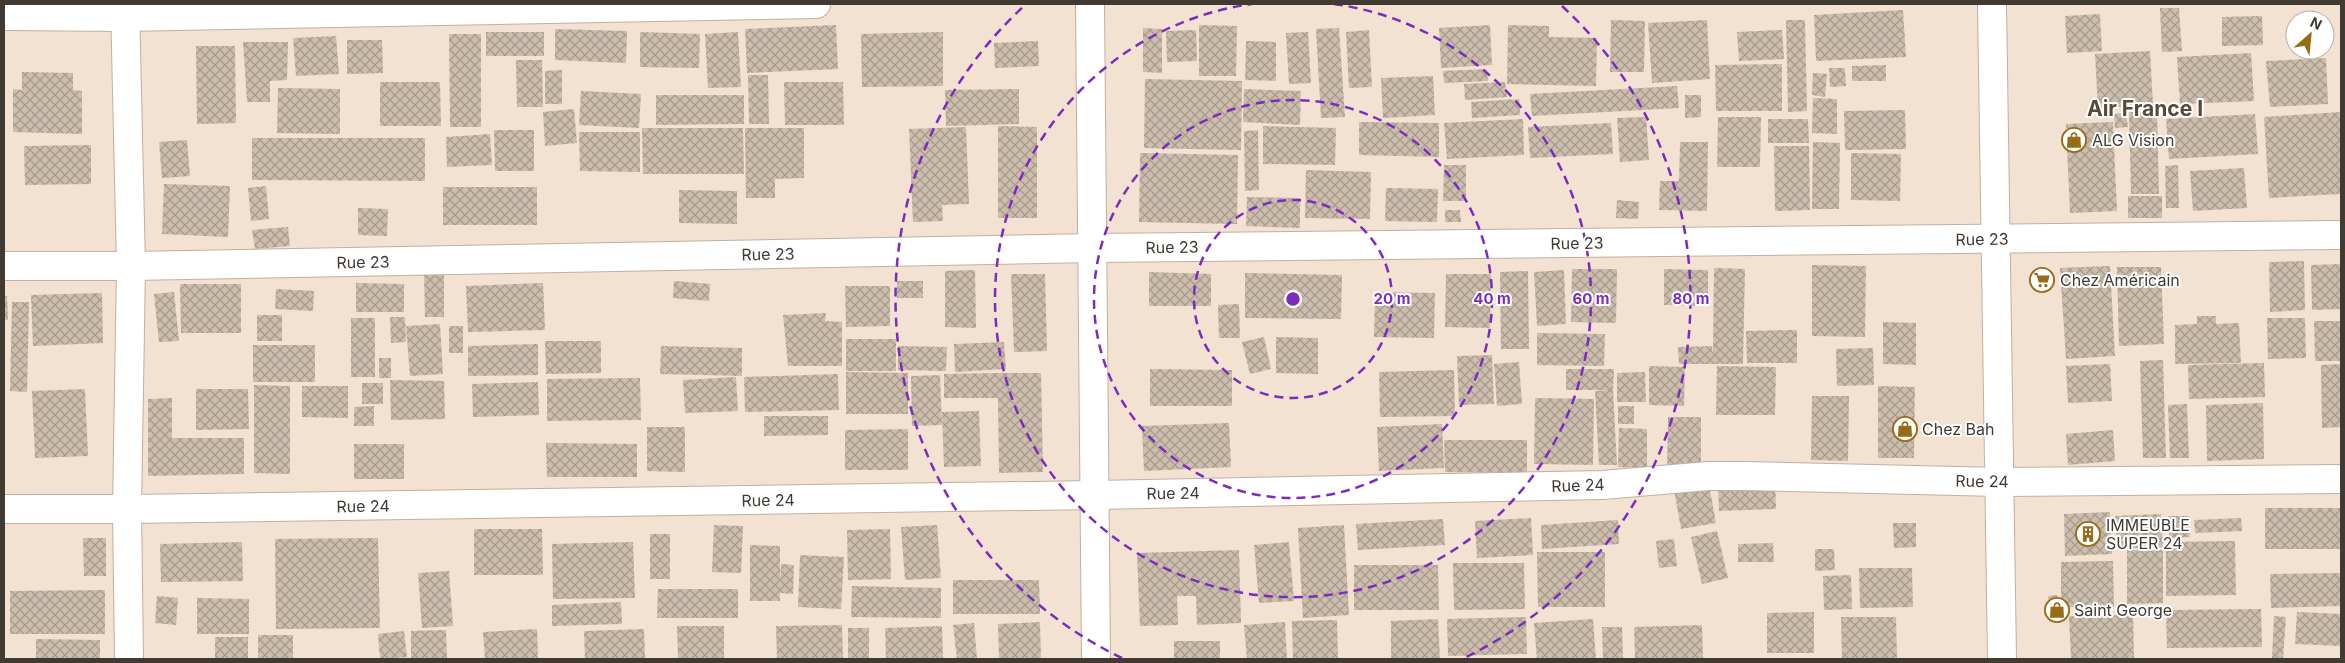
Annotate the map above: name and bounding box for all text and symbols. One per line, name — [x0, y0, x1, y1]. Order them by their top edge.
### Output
north arrow — [2285, 10, 2335, 60]
text: N — [2308, 13, 2325, 33]
district label: Air France I — [2087, 96, 2203, 121]
shop icon: ALG Vision — [2061, 127, 2087, 153]
place label: ALG Vision — [2092, 130, 2174, 150]
street label: Rue 23 — [1955, 229, 2009, 249]
street label: Rue 23 — [1550, 233, 1604, 253]
street label: Rue 23 — [1145, 237, 1199, 257]
street label: Rue 23 — [741, 244, 795, 264]
street label: Rue 23 — [336, 252, 390, 272]
supermarket icon: Chez Américain — [2029, 267, 2055, 293]
place label: Chez Américain — [2060, 270, 2180, 290]
text: 20 m — [1374, 289, 1410, 308]
text: 40 m — [1473, 289, 1511, 308]
text: 60 m — [1572, 289, 1610, 308]
text: 80 m — [1672, 289, 1710, 308]
centre of rings — [1284, 290, 1302, 308]
shop icon: Chez Bah — [1892, 416, 1918, 442]
place label: Chez Bah — [1922, 419, 1995, 439]
street label: Rue 24 — [1955, 471, 2009, 491]
street label: Rue 24 — [1551, 474, 1605, 496]
street label: Rue 24 — [1146, 483, 1200, 503]
street label: Rue 24 — [741, 490, 795, 510]
street label: Rue 24 — [336, 496, 390, 516]
place label: IMMEUBLE SUPER 24 — [2106, 515, 2190, 553]
building icon: IMMEUBLE SUPER 24 — [2075, 521, 2101, 547]
shop icon: Saint George — [2044, 597, 2070, 623]
place label: Saint George — [2074, 600, 2172, 620]

